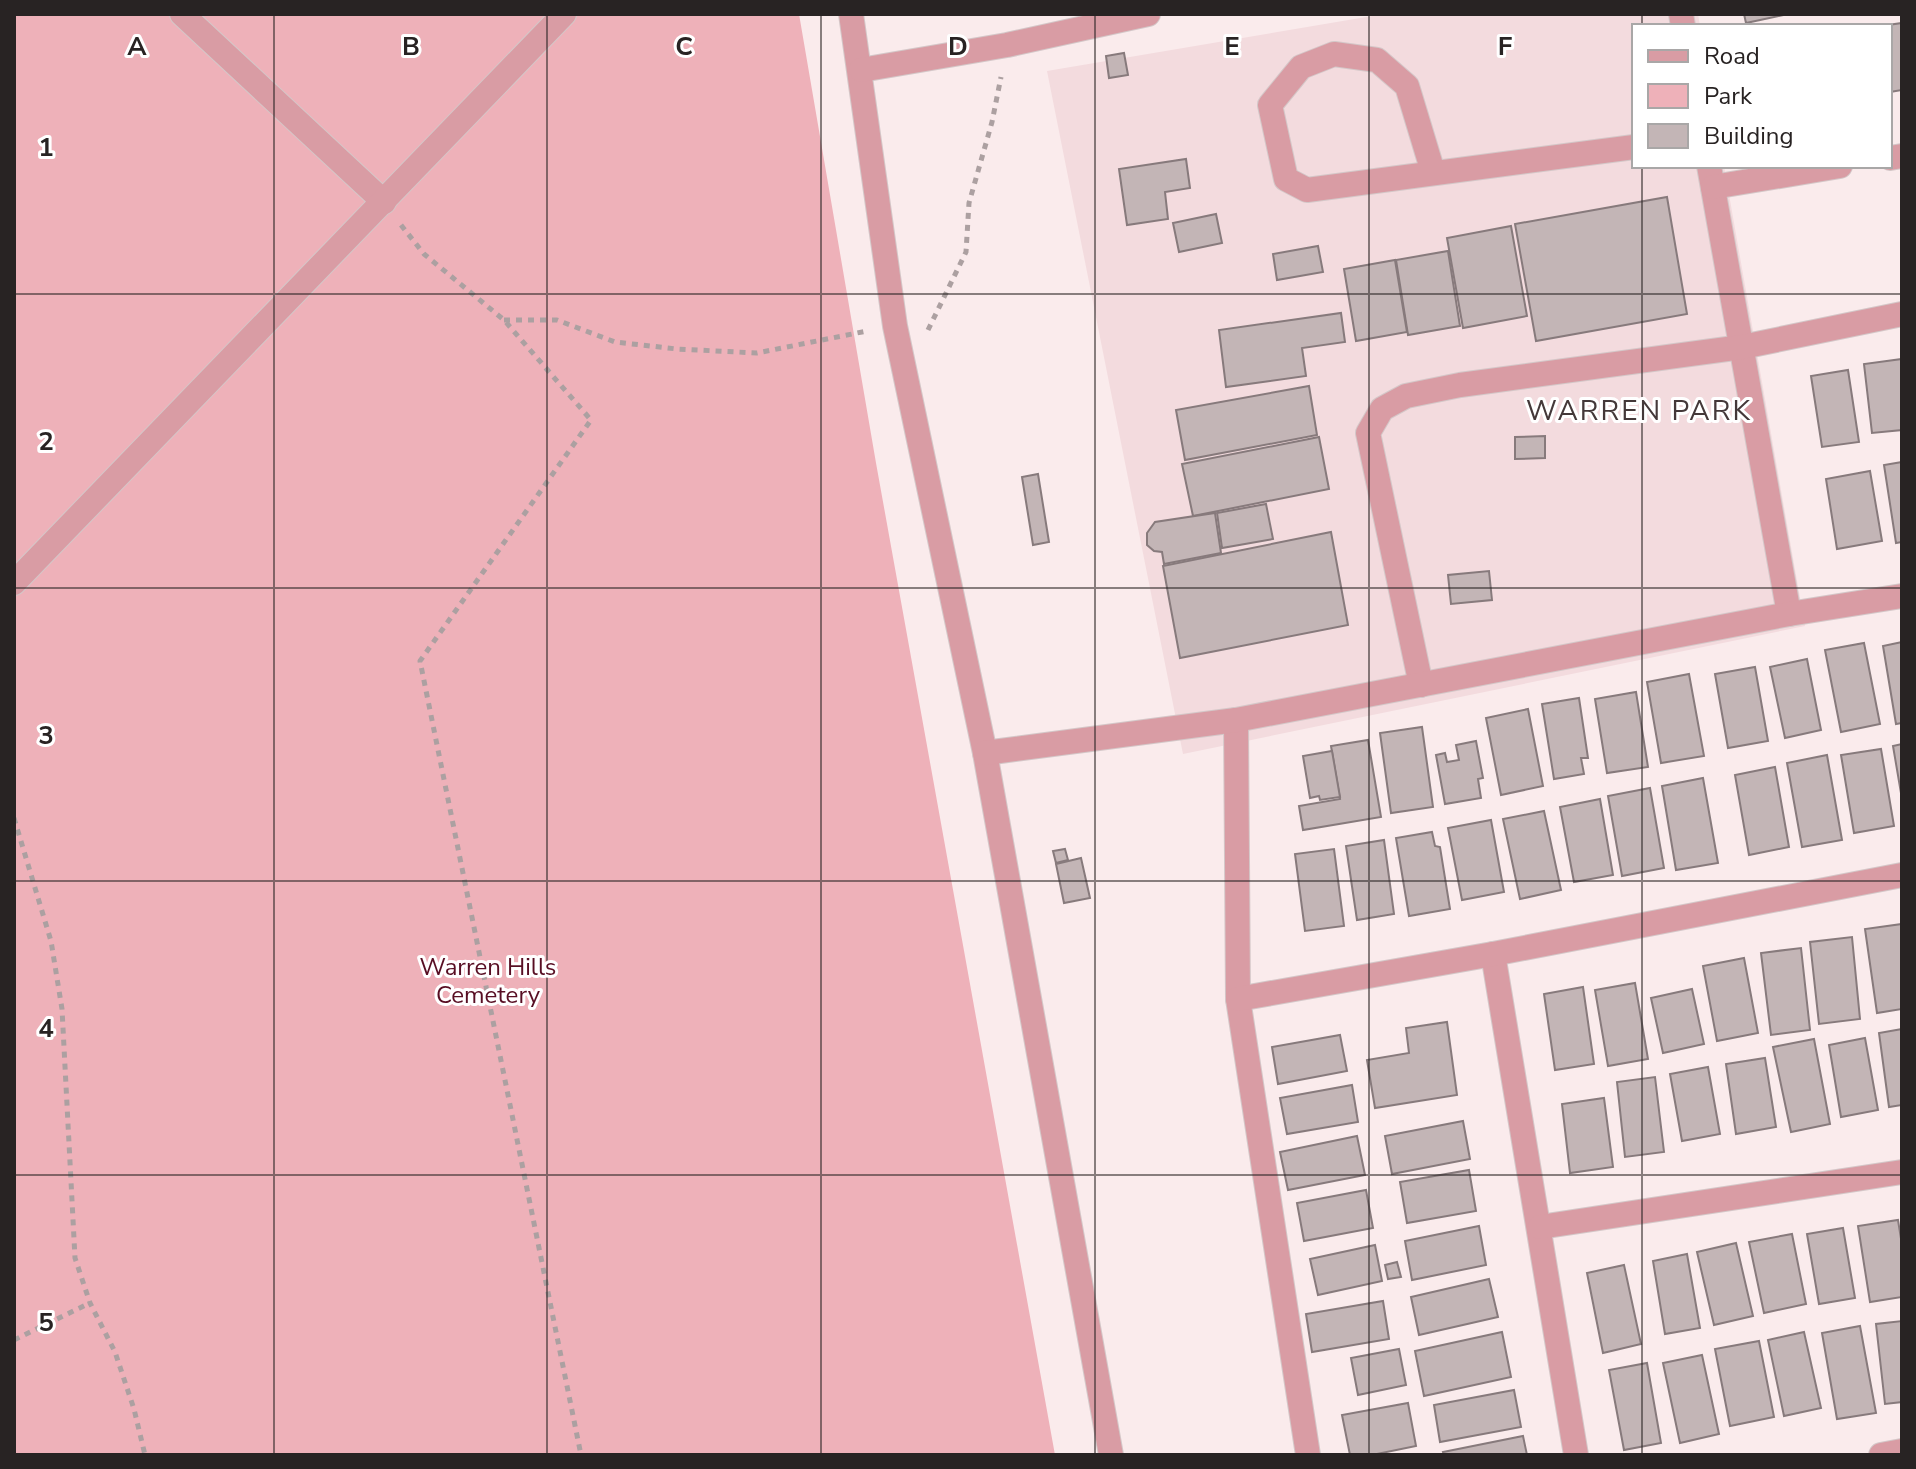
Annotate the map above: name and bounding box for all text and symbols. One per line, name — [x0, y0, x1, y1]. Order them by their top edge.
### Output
legend — [1632, 24, 1892, 168]
text: A — [127, 29, 147, 64]
text: B — [402, 29, 420, 64]
text: C — [675, 29, 693, 64]
text: D — [948, 29, 968, 64]
text: E — [1224, 29, 1240, 64]
text: F — [1498, 29, 1512, 64]
text: Road — [1704, 40, 1760, 72]
text: Park — [1704, 80, 1753, 112]
text: Building — [1704, 120, 1794, 152]
text: 1 — [38, 130, 54, 165]
district label: WARREN PARK — [1526, 392, 1752, 430]
text: 2 — [38, 424, 54, 459]
text: 3 — [38, 718, 54, 753]
park label: Warren Hills Cemetery — [420, 951, 556, 1011]
text: 4 — [38, 1011, 54, 1046]
text: 5 — [38, 1305, 54, 1340]

